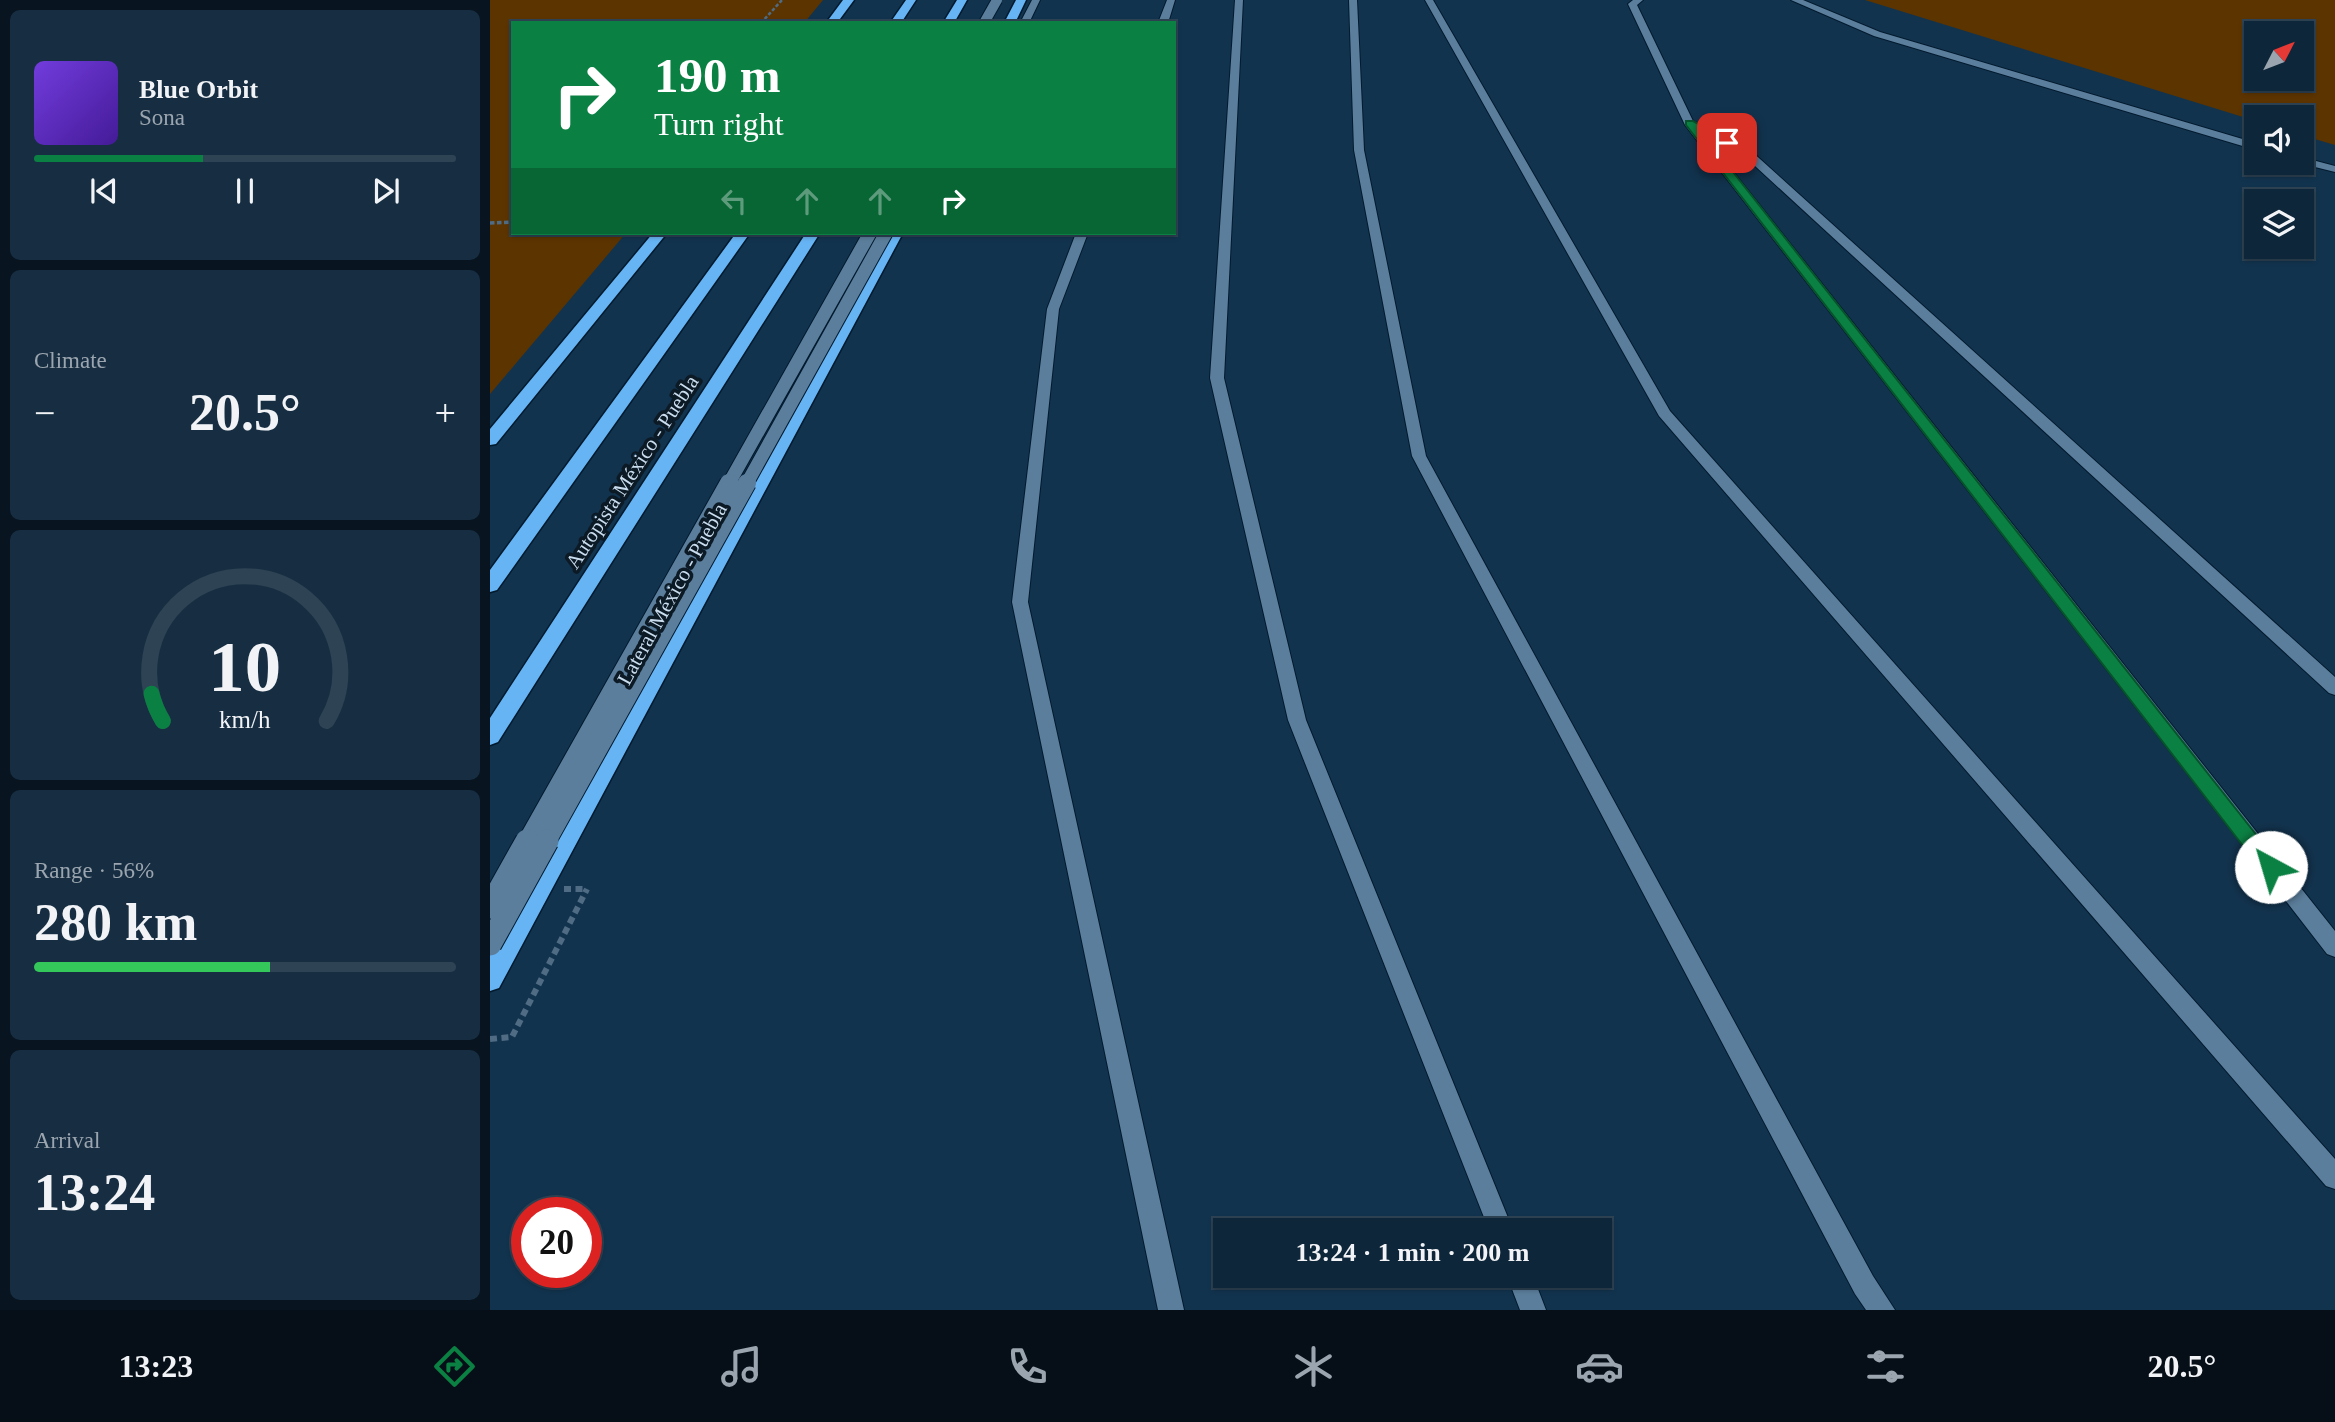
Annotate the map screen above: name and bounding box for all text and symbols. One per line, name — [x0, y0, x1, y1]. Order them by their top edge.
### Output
north arrow — [2244, 21, 2314, 91]
map controls — [2244, 21, 2314, 259]
text: 190 m — [654, 48, 781, 103]
icon: right — [539, 49, 630, 140]
text: Blue Orbit — [139, 75, 258, 104]
text: Sona — [139, 105, 185, 130]
button: sound — [2244, 105, 2314, 175]
text: Turn right — [654, 106, 784, 142]
pin — [1697, 113, 1757, 173]
icon: arrive — [1708, 124, 1746, 162]
icon: previous — [85, 172, 123, 210]
icon: pause — [226, 172, 264, 210]
icon: next — [367, 172, 405, 210]
icon: left — [715, 182, 753, 220]
icon: ahead — [788, 182, 826, 220]
icon: ahead — [861, 182, 899, 220]
icon: right — [934, 182, 972, 220]
button: layers — [2244, 189, 2314, 259]
text: Climate — [34, 348, 107, 373]
street label: Autopista México - Puebla — [560, 370, 704, 573]
text: 20.5° — [189, 384, 301, 441]
text: − — [34, 392, 55, 434]
text: + — [435, 392, 456, 434]
street label: Lateral México - Puebla — [612, 499, 732, 689]
text: 10 — [209, 626, 281, 707]
text: km/h — [219, 706, 271, 733]
position arrow — [2234, 830, 2308, 904]
text: Range · 56% — [34, 858, 154, 883]
text: 280 km — [34, 894, 197, 951]
text: Arrival — [34, 1128, 100, 1153]
text: 13:24 — [34, 1164, 155, 1221]
speed limit sign: 20 — [511, 1197, 602, 1288]
text: 13:24 · 1 min · 200 m — [1296, 1238, 1530, 1267]
icon: directions — [430, 1342, 479, 1391]
icon: music — [717, 1342, 766, 1391]
icon: phone — [1003, 1342, 1052, 1391]
icon: climate — [1289, 1342, 1338, 1391]
icon: car — [1575, 1342, 1624, 1391]
icon: filters — [1861, 1342, 1910, 1391]
text: 13:23 — [119, 1348, 193, 1384]
text: 20.5° — [2148, 1348, 2216, 1384]

